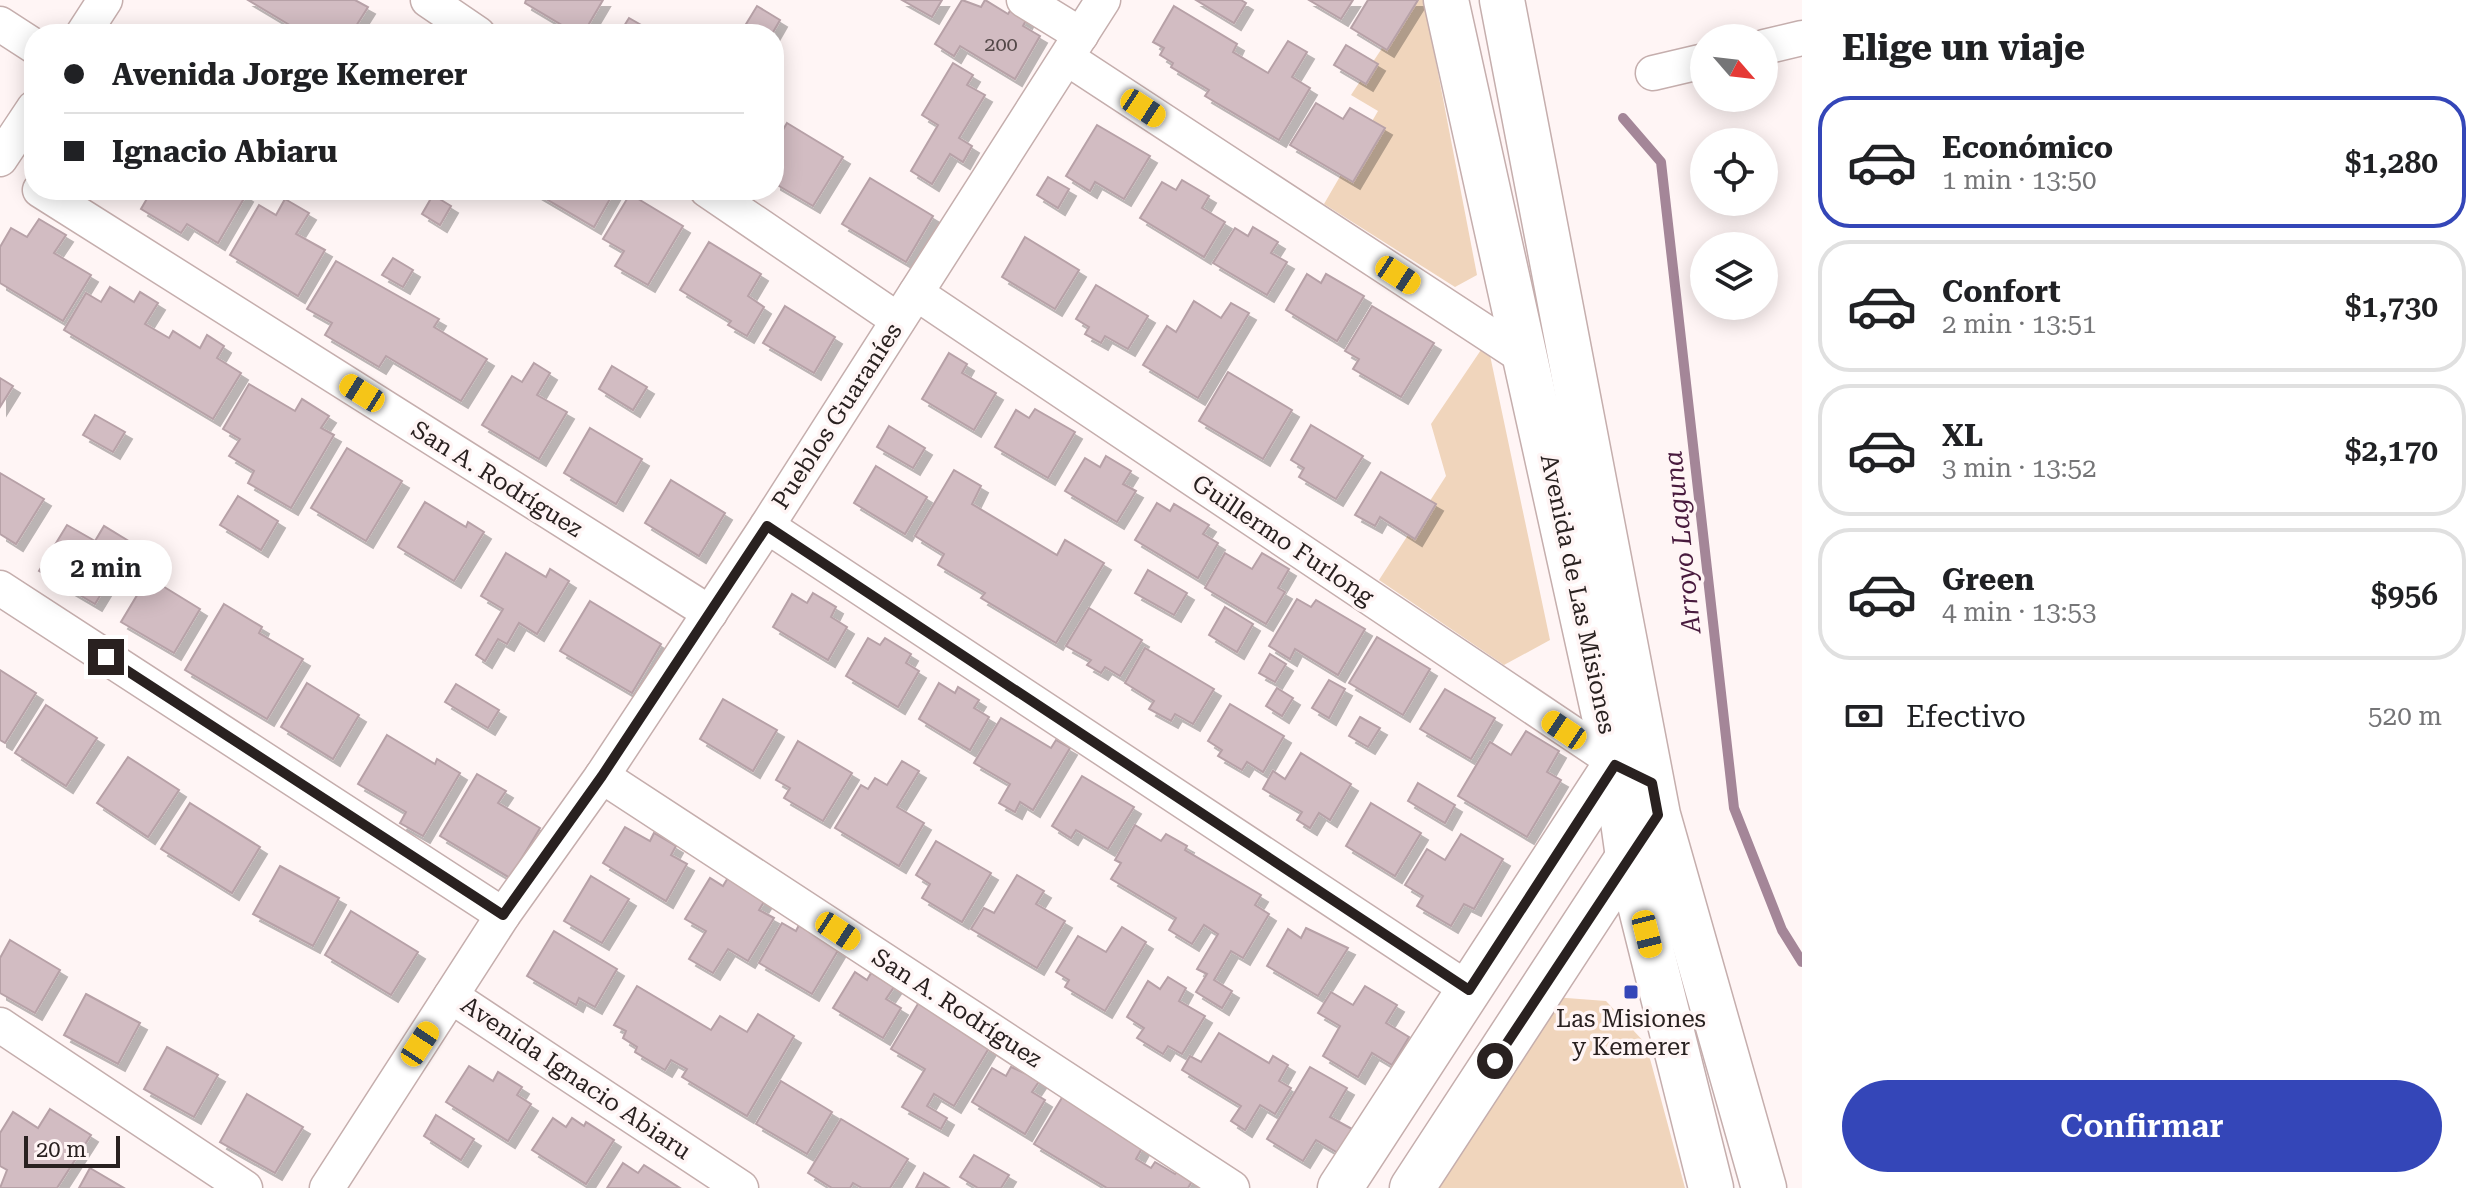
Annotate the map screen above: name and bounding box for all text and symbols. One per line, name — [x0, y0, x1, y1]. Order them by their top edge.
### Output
north arrow — [1690, 24, 1778, 112]
map controls — [1690, 24, 1778, 320]
text: Elige un viaje — [1842, 27, 2085, 69]
house number: 200 — [984, 32, 1018, 56]
text: Avenida Jorge Kemerer — [112, 57, 468, 92]
car — [1116, 85, 1170, 131]
icon: car — [1846, 126, 1918, 198]
button: locate — [1690, 128, 1778, 216]
text: Económico — [1942, 130, 2113, 165]
text: Ignacio Abiaru — [112, 134, 337, 169]
text: $1,280 — [2345, 145, 2438, 180]
text: 1 min · 13:50 — [1942, 165, 2097, 195]
button: layers — [1690, 232, 1778, 320]
car — [1371, 252, 1425, 298]
icon: car — [1846, 270, 1918, 342]
text: Confort — [1942, 274, 2061, 309]
text: $1,730 — [2345, 289, 2438, 324]
text: 2 min · 13:51 — [1942, 309, 2097, 339]
street label: Pueblos Guaraníes — [766, 318, 908, 514]
car — [335, 370, 389, 416]
icon: car — [1846, 414, 1918, 486]
street label: San A. Rodríguez — [406, 415, 588, 543]
text: XL — [1942, 418, 1983, 453]
text: $2,170 — [2345, 433, 2438, 468]
water label: Arroyo Laguna — [1657, 449, 1707, 637]
street label: Avenida de Las Misiones — [1535, 452, 1621, 736]
text: 3 min · 13:52 — [1942, 453, 2097, 483]
street label: Guillermo Furlong — [1187, 469, 1379, 611]
callout: 2 min — [40, 541, 172, 597]
text: 2 min — [70, 553, 142, 583]
icon: car — [1846, 558, 1918, 630]
text: Green — [1942, 562, 2034, 597]
text: $956 — [2371, 577, 2438, 612]
text: 4 min · 13:53 — [1942, 597, 2097, 627]
route end — [88, 639, 124, 675]
icon: cash — [1842, 694, 1886, 738]
text: Efectivo — [1906, 699, 2026, 734]
text: 520 m — [2368, 701, 2442, 731]
car — [1537, 707, 1591, 753]
car — [811, 908, 865, 954]
car — [1630, 908, 1664, 960]
street label: San A. Rodríguez — [867, 943, 1047, 1073]
marker: Las Misiones y Kemerer — [1622, 983, 1640, 1001]
street label: Avenida Ignacio Abiaru — [456, 991, 696, 1165]
place label: Las Misiones y Kemerer — [1556, 1005, 1706, 1061]
car — [397, 1017, 443, 1071]
route start — [1477, 1043, 1513, 1079]
button: Confirmar — [1842, 1080, 2442, 1172]
scale bar — [24, 1132, 120, 1168]
text: 20 m — [36, 1137, 86, 1162]

